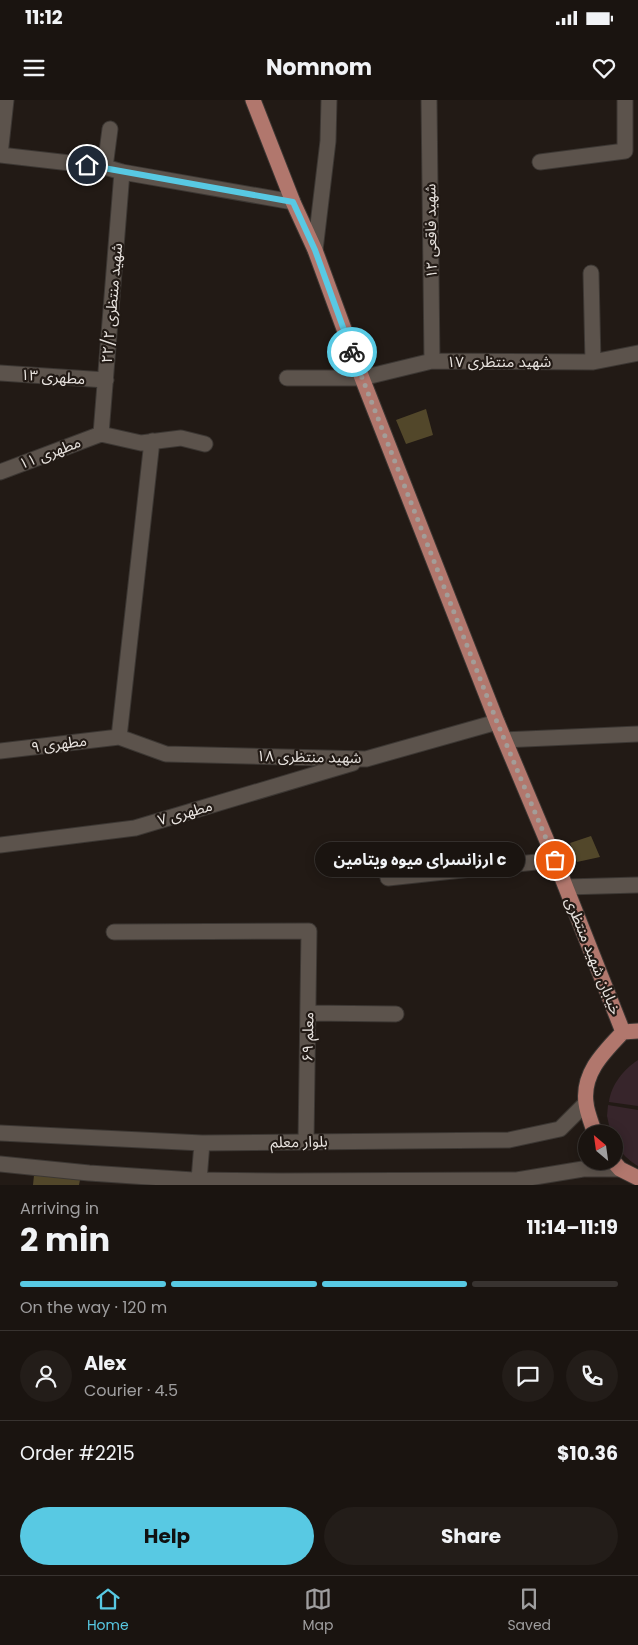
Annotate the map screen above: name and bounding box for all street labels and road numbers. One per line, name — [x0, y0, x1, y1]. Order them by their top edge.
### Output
street label: شهید فاقعی ۱۲ — [419, 183, 442, 279]
street label: شهید منتظری ۲۲/۲ — [96, 242, 127, 364]
street label: شهید منتظری ۱۷ — [447, 351, 552, 372]
street label: مطهری ۱۳ — [20, 364, 86, 389]
street label: مطهری ۱۱ — [16, 431, 84, 474]
street label: مطهری ۹ — [30, 730, 88, 757]
street label: شهید منتظری ۱۸ — [256, 745, 362, 768]
street label: مطهری ۷ — [155, 795, 215, 830]
street label: خیابان شهید منتظری — [560, 894, 627, 1018]
street label: معلم ۶۹ — [297, 1012, 319, 1062]
street label: بلوار معلم — [270, 1131, 328, 1153]

